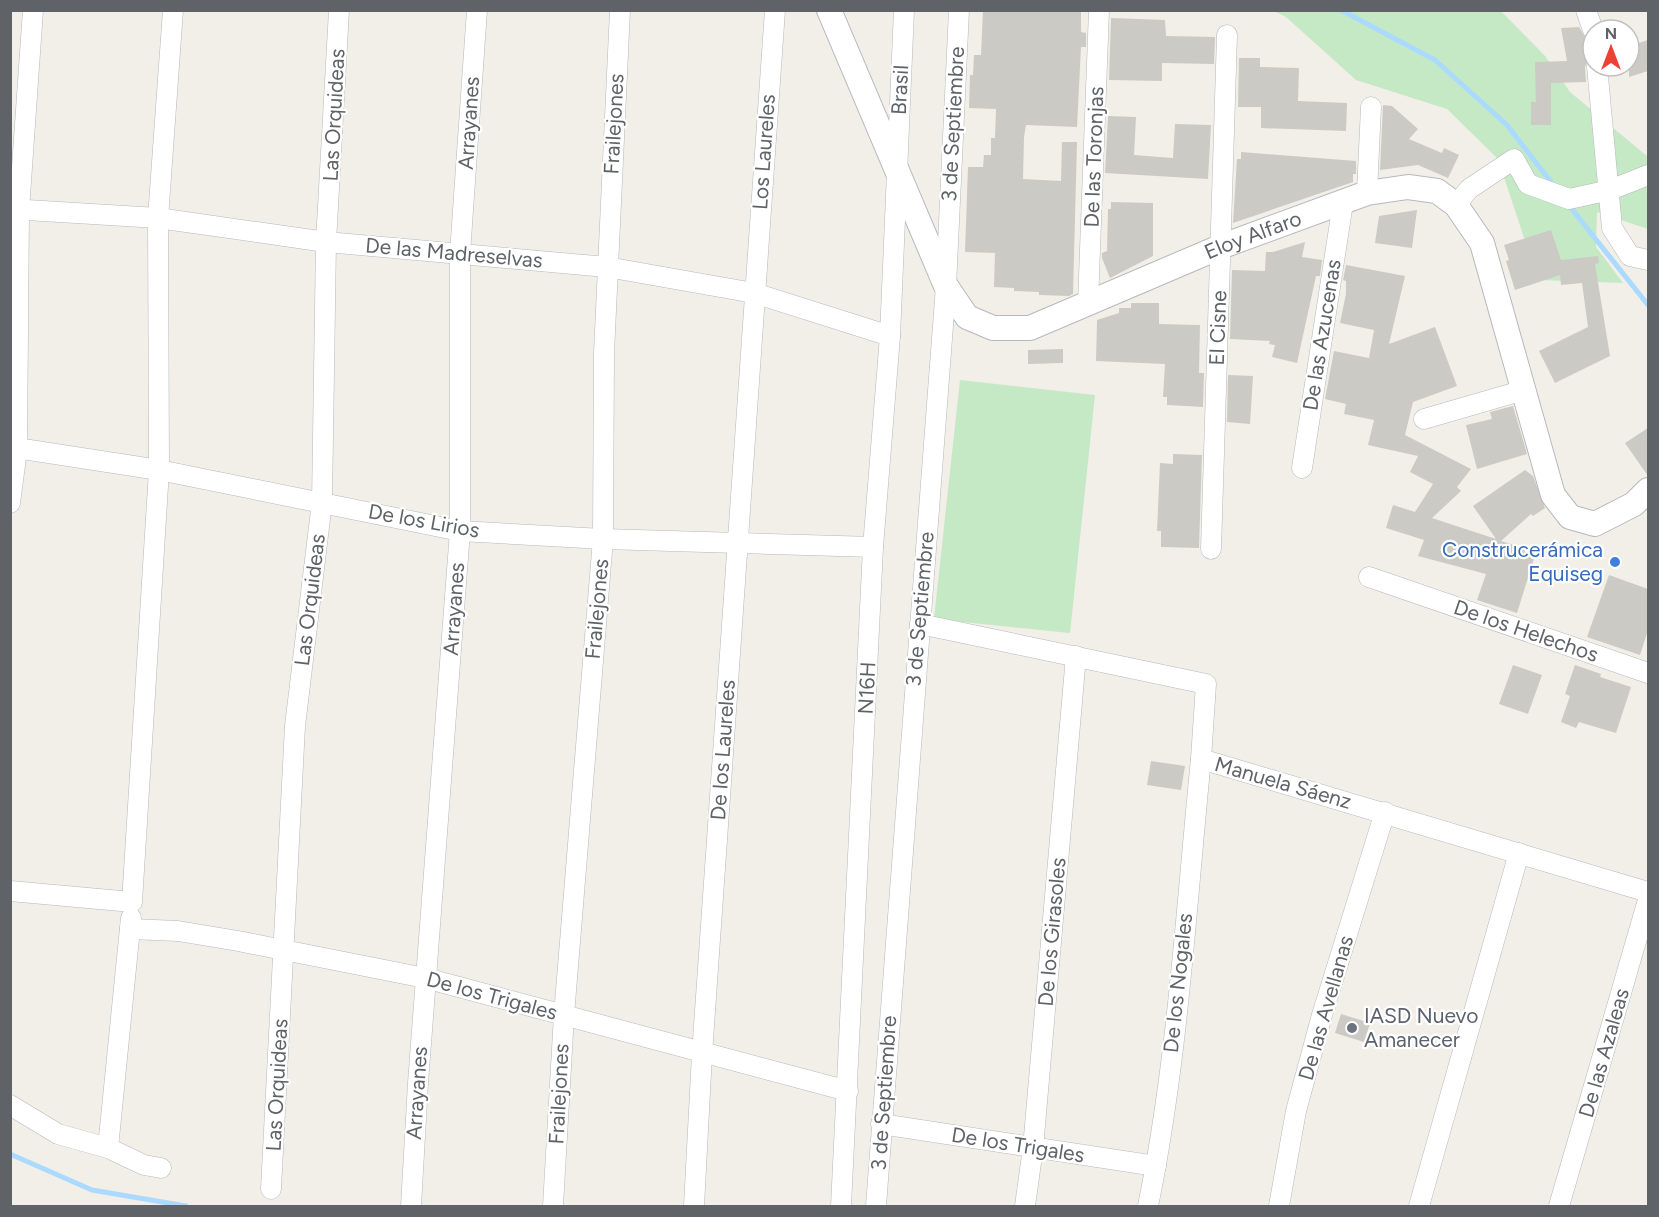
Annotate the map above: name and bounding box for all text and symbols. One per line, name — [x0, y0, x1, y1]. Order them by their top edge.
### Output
north arrow — [1581, 18, 1641, 78]
text: N — [1605, 24, 1617, 43]
street label: 3 de Septiembre — [936, 46, 969, 202]
street label: Las Orquideas — [318, 48, 349, 182]
street label: Brasil — [886, 64, 913, 116]
street label: Frailejones — [598, 73, 629, 175]
street label: Arrayanes — [453, 75, 484, 170]
street label: De las Toronjas — [1079, 86, 1108, 228]
street label: Los Laureles — [747, 93, 780, 211]
street label: Eloy Alfaro — [1200, 205, 1305, 264]
street label: De las Madreselvas — [364, 232, 544, 273]
street label: De las Azucenas — [1297, 258, 1346, 412]
street label: El Cisne — [1204, 290, 1231, 366]
street label: De los Lirios — [366, 498, 482, 543]
street label: 3 de Septiembre — [900, 530, 939, 687]
street label: Las Orquideas — [289, 532, 330, 667]
place label: Construcerámica Equiseg — [1442, 537, 1603, 586]
marker: Construcerámica Equiseg — [1608, 555, 1622, 569]
street label: Frailejones — [580, 558, 613, 660]
street label: Arrayanes — [438, 561, 469, 656]
street label: De los Helechos — [1451, 594, 1602, 667]
street label: N16H — [853, 661, 880, 715]
street label: De los Laureles — [705, 679, 740, 821]
street label: Manuela Sáenz — [1212, 751, 1354, 814]
street label: De los Girasoles — [1033, 856, 1070, 1007]
street label: De los Nogales — [1158, 912, 1197, 1054]
street label: De las Avellanas — [1293, 932, 1358, 1083]
street label: De los Trigales — [424, 966, 560, 1025]
street label: De las Azaleas — [1573, 985, 1634, 1120]
place label: IASD Nuevo Amanecer — [1364, 1003, 1478, 1052]
street label: 3 de Septiembre — [866, 1015, 901, 1171]
street label: Las Orquideas — [261, 1018, 292, 1152]
marker: IASD Nuevo Amanecer — [1345, 1021, 1359, 1035]
street label: Frailejones — [543, 1043, 574, 1145]
street label: Arrayanes — [401, 1045, 432, 1140]
street label: De los Trigales — [950, 1122, 1086, 1167]

